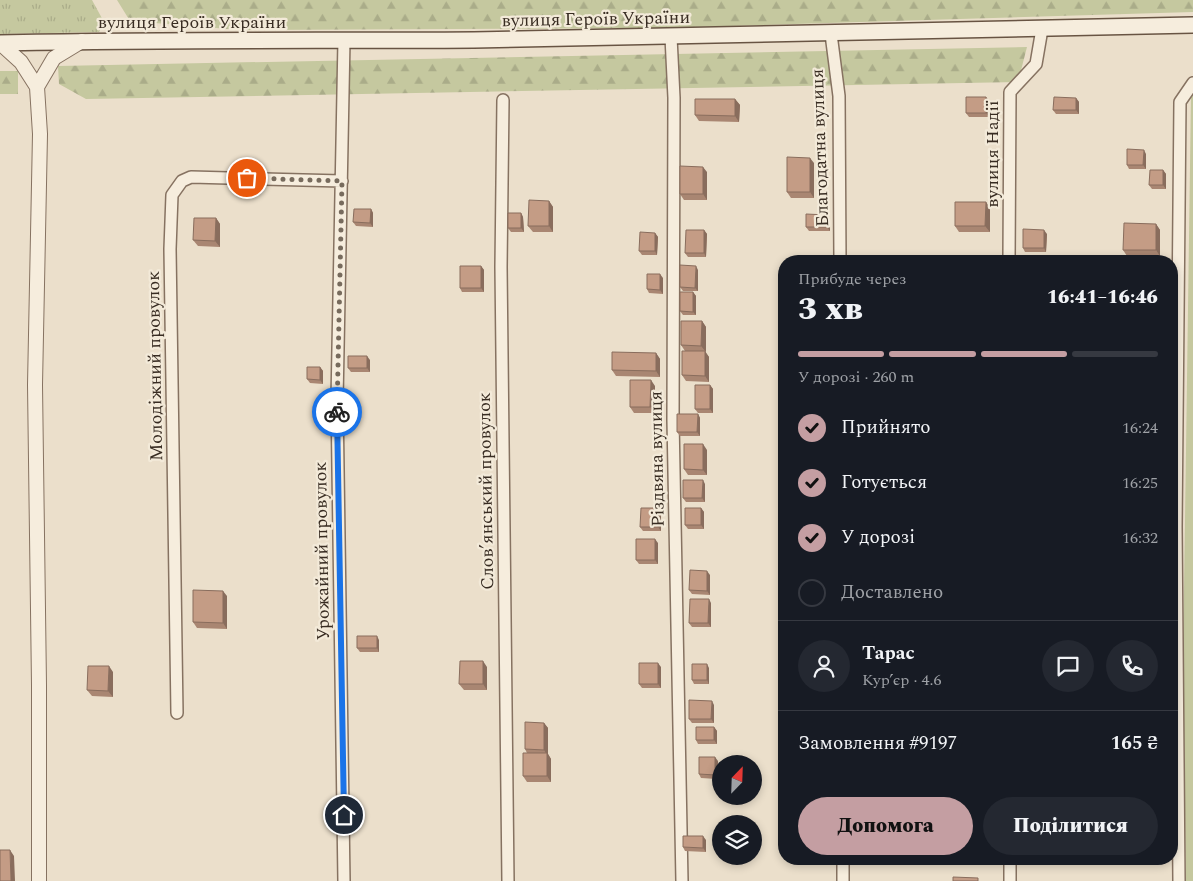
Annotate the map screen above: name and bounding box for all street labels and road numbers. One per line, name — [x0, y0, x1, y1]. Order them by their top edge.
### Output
street label: вулиця Героїв України — [502, 4, 690, 34]
street label: вулиця Героїв України — [98, 9, 286, 36]
street label: Благодатна вулиця — [804, 68, 836, 228]
street label: вулиця Надії — [979, 100, 1006, 208]
street label: Молодіжний провулок — [140, 271, 170, 461]
street label: Різдвяна вулиця — [642, 391, 672, 527]
street label: Словʼянський провулок — [471, 392, 501, 590]
street label: Урожайний провулок — [307, 461, 337, 641]

